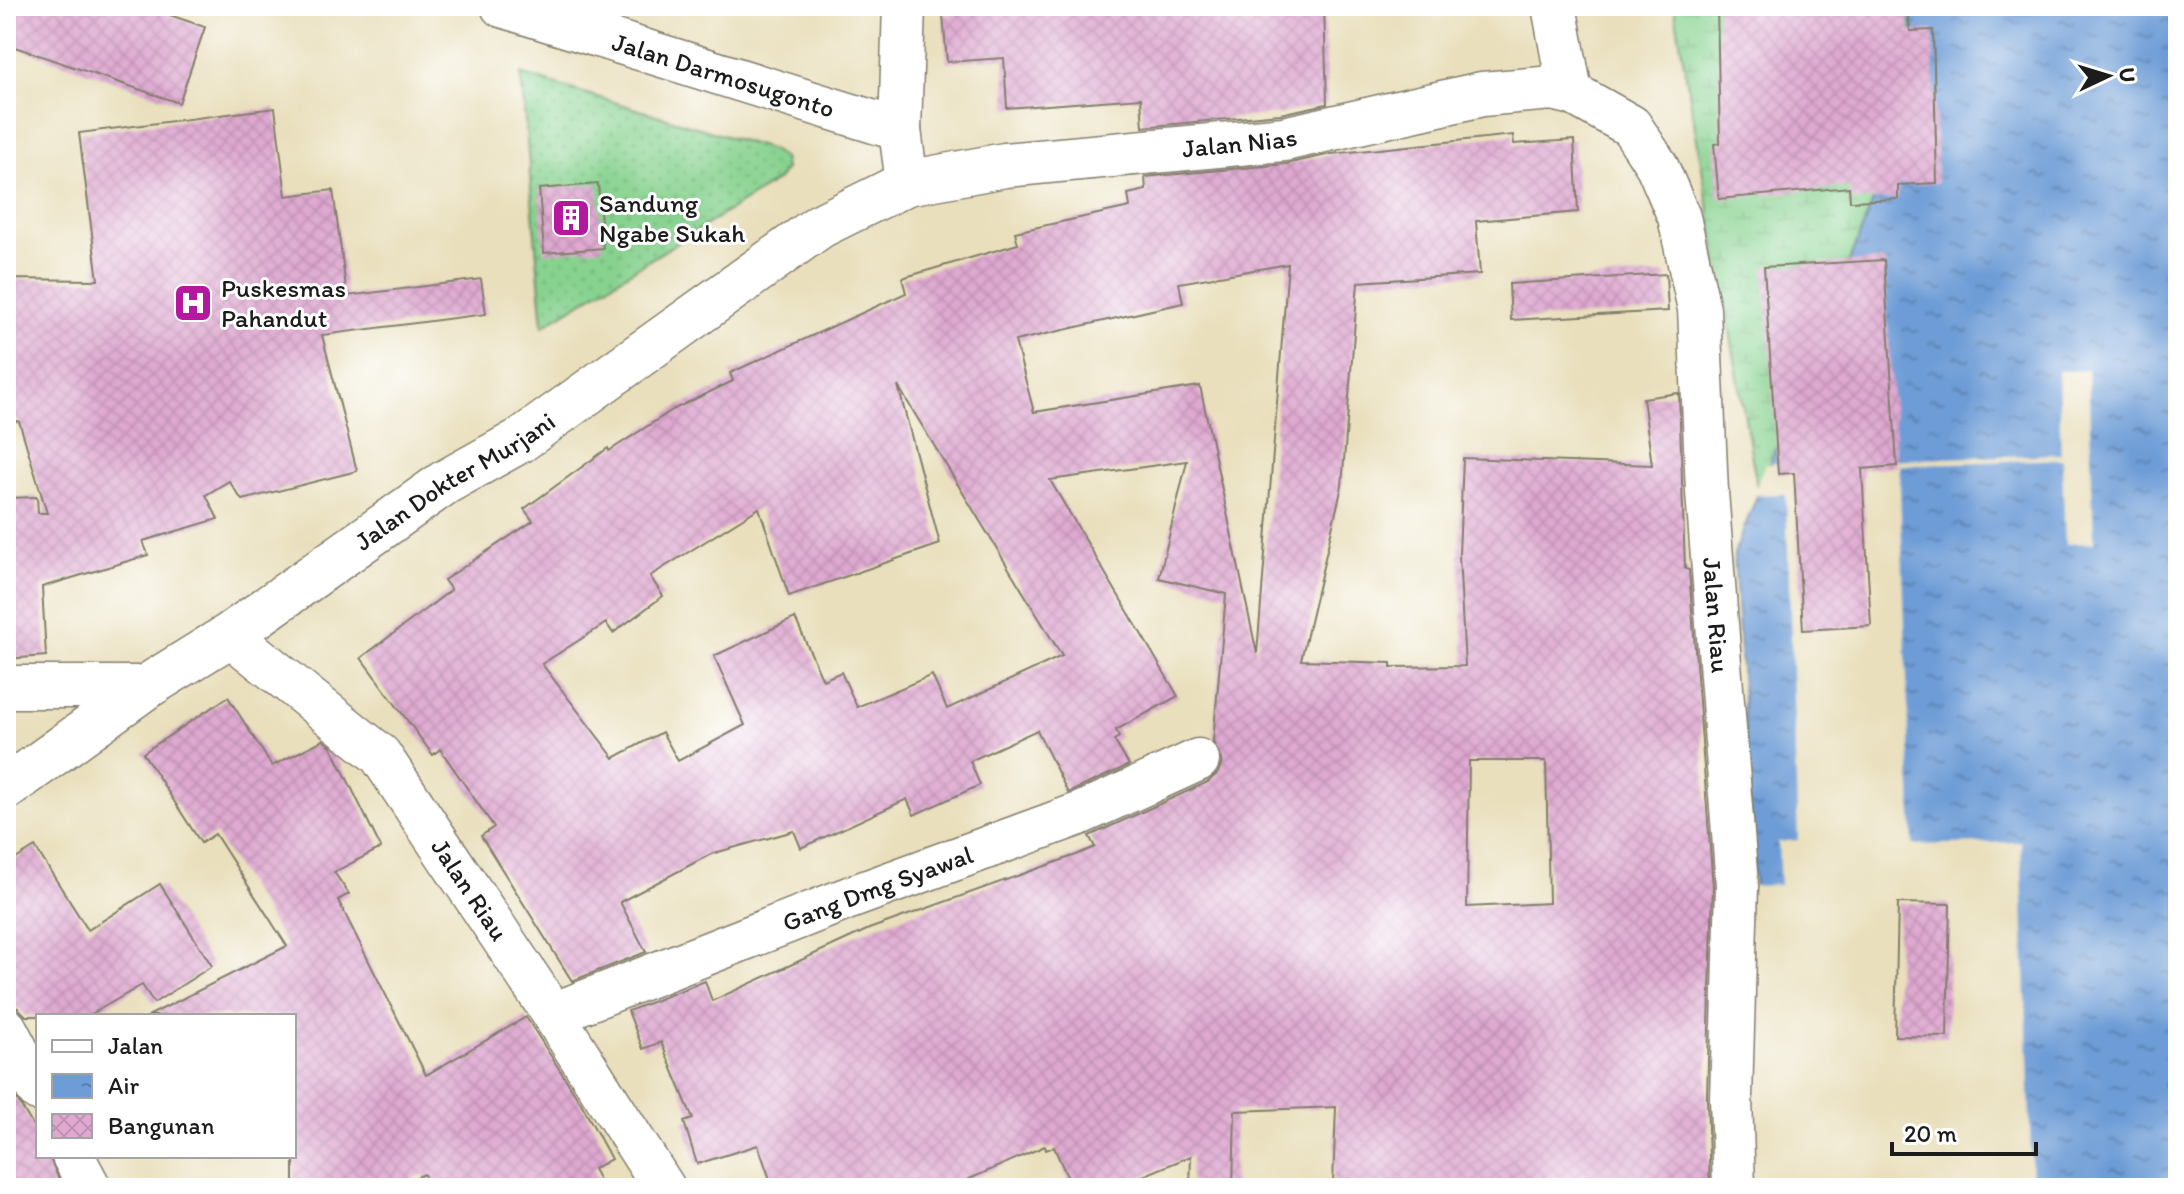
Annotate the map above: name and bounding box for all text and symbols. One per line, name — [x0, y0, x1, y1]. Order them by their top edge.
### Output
street label: Jalan Darmosugonto — [608, 25, 839, 125]
north arrow — [2068, 36, 2148, 116]
text: U — [2113, 66, 2141, 83]
street label: Jalan Nias — [1181, 121, 1300, 164]
place label: Sandung Ngabe Sukah — [599, 187, 745, 249]
building icon: Sandung Ngabe Sukah — [550, 197, 592, 239]
place label: Puskesmas Pahandut — [221, 272, 346, 334]
hospital icon: Puskesmas Pahandut — [172, 282, 214, 324]
street label: Jalan Dokter Murjani — [348, 405, 561, 557]
street label: Jalan Riau — [1696, 556, 1737, 674]
street label: Jalan Riau — [424, 832, 515, 947]
street label: Gang Dmg Syawal — [778, 838, 977, 939]
legend — [36, 1014, 296, 1158]
text: Jalan — [108, 1031, 163, 1060]
text: Air — [108, 1071, 140, 1100]
scale bar — [1892, 1106, 2036, 1156]
text: Bangunan — [108, 1111, 215, 1140]
text: 20 m — [1904, 1119, 1957, 1148]

